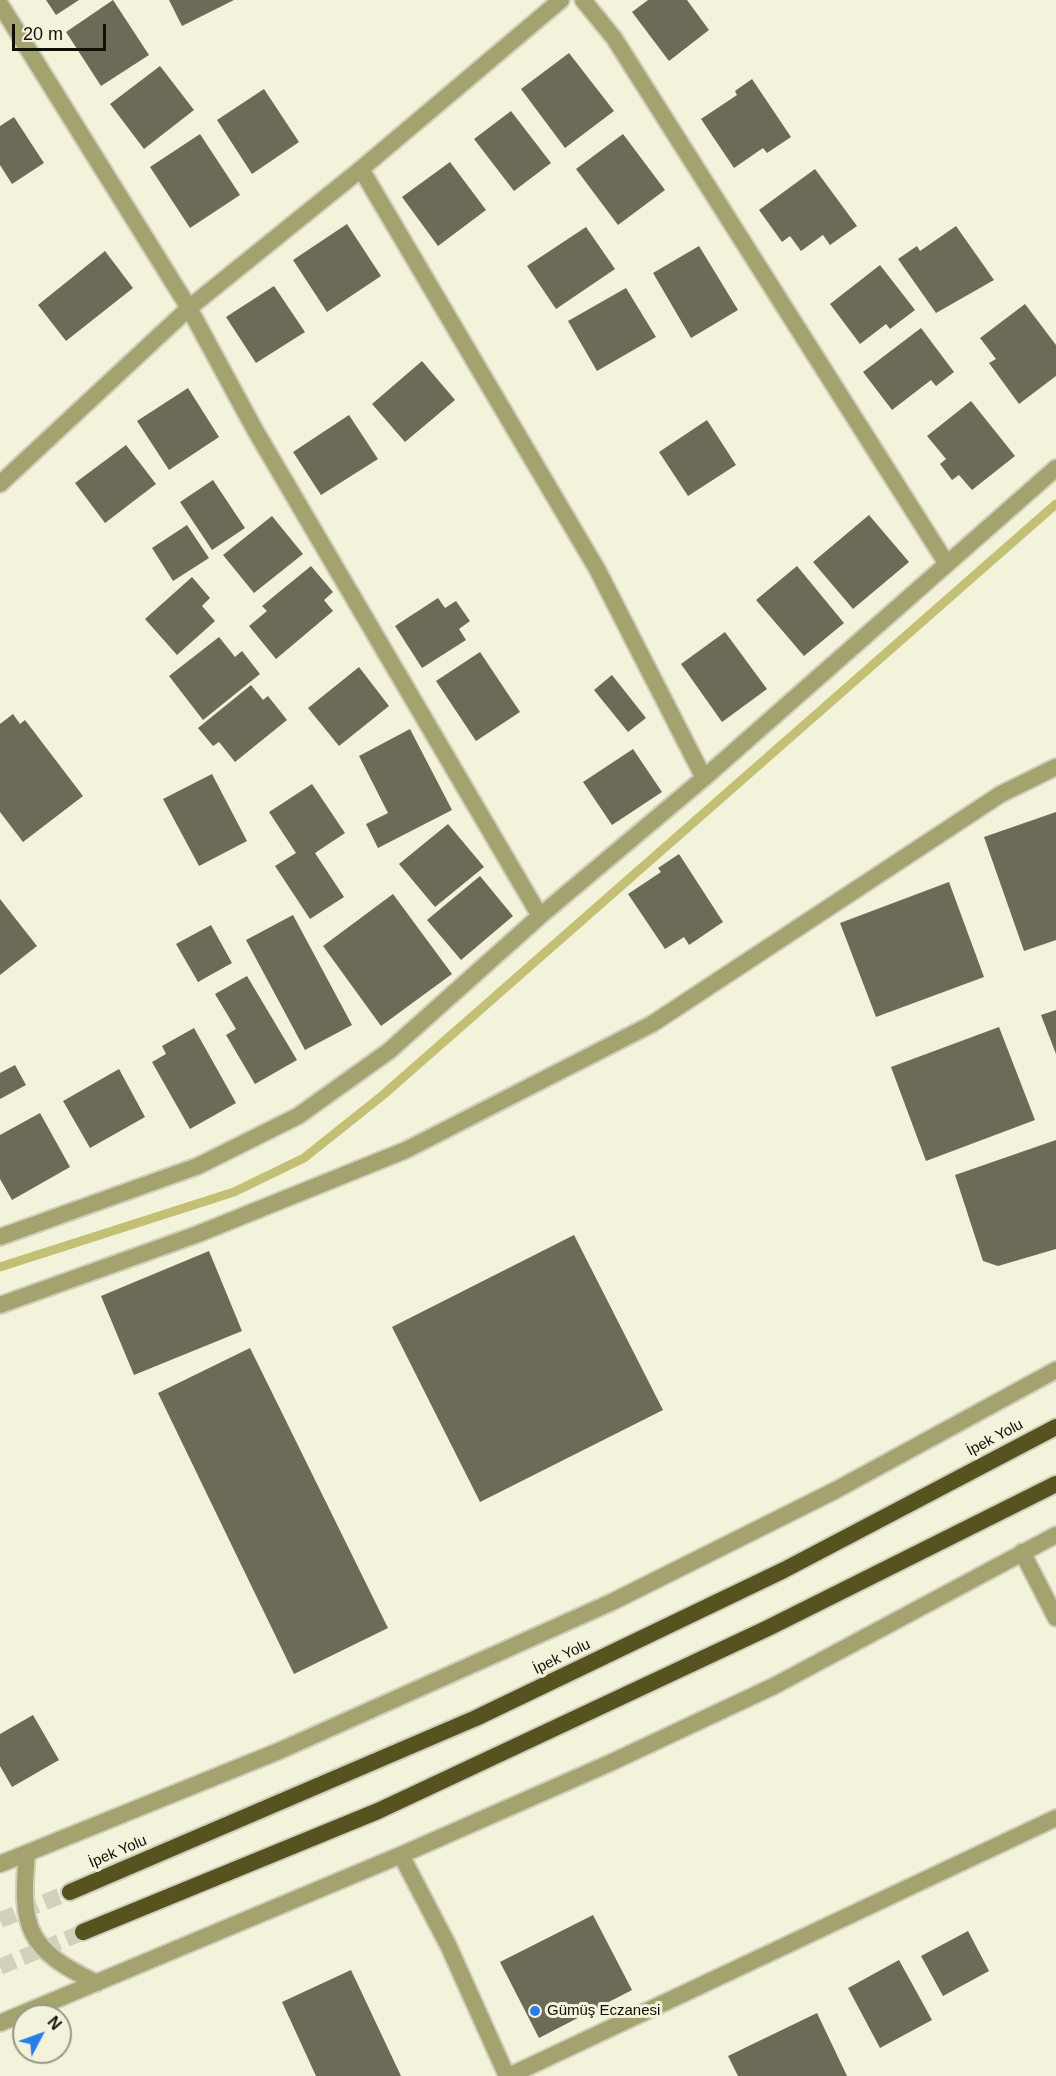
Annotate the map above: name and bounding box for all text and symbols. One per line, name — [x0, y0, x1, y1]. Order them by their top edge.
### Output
scale bar — [15, 12, 110, 50]
text: 20 m — [23, 24, 63, 44]
street label: İpek Yolu — [964, 1416, 1026, 1460]
street label: İpek Yolu — [531, 1636, 593, 1678]
street label: İpek Yolu — [86, 1832, 150, 1872]
place label: Gümüş Eczanesi — [547, 2002, 660, 2020]
north arrow — [12, 2004, 72, 2064]
marker: Gümüş Eczanesi — [528, 2004, 542, 2018]
text: N — [44, 2013, 65, 2033]

